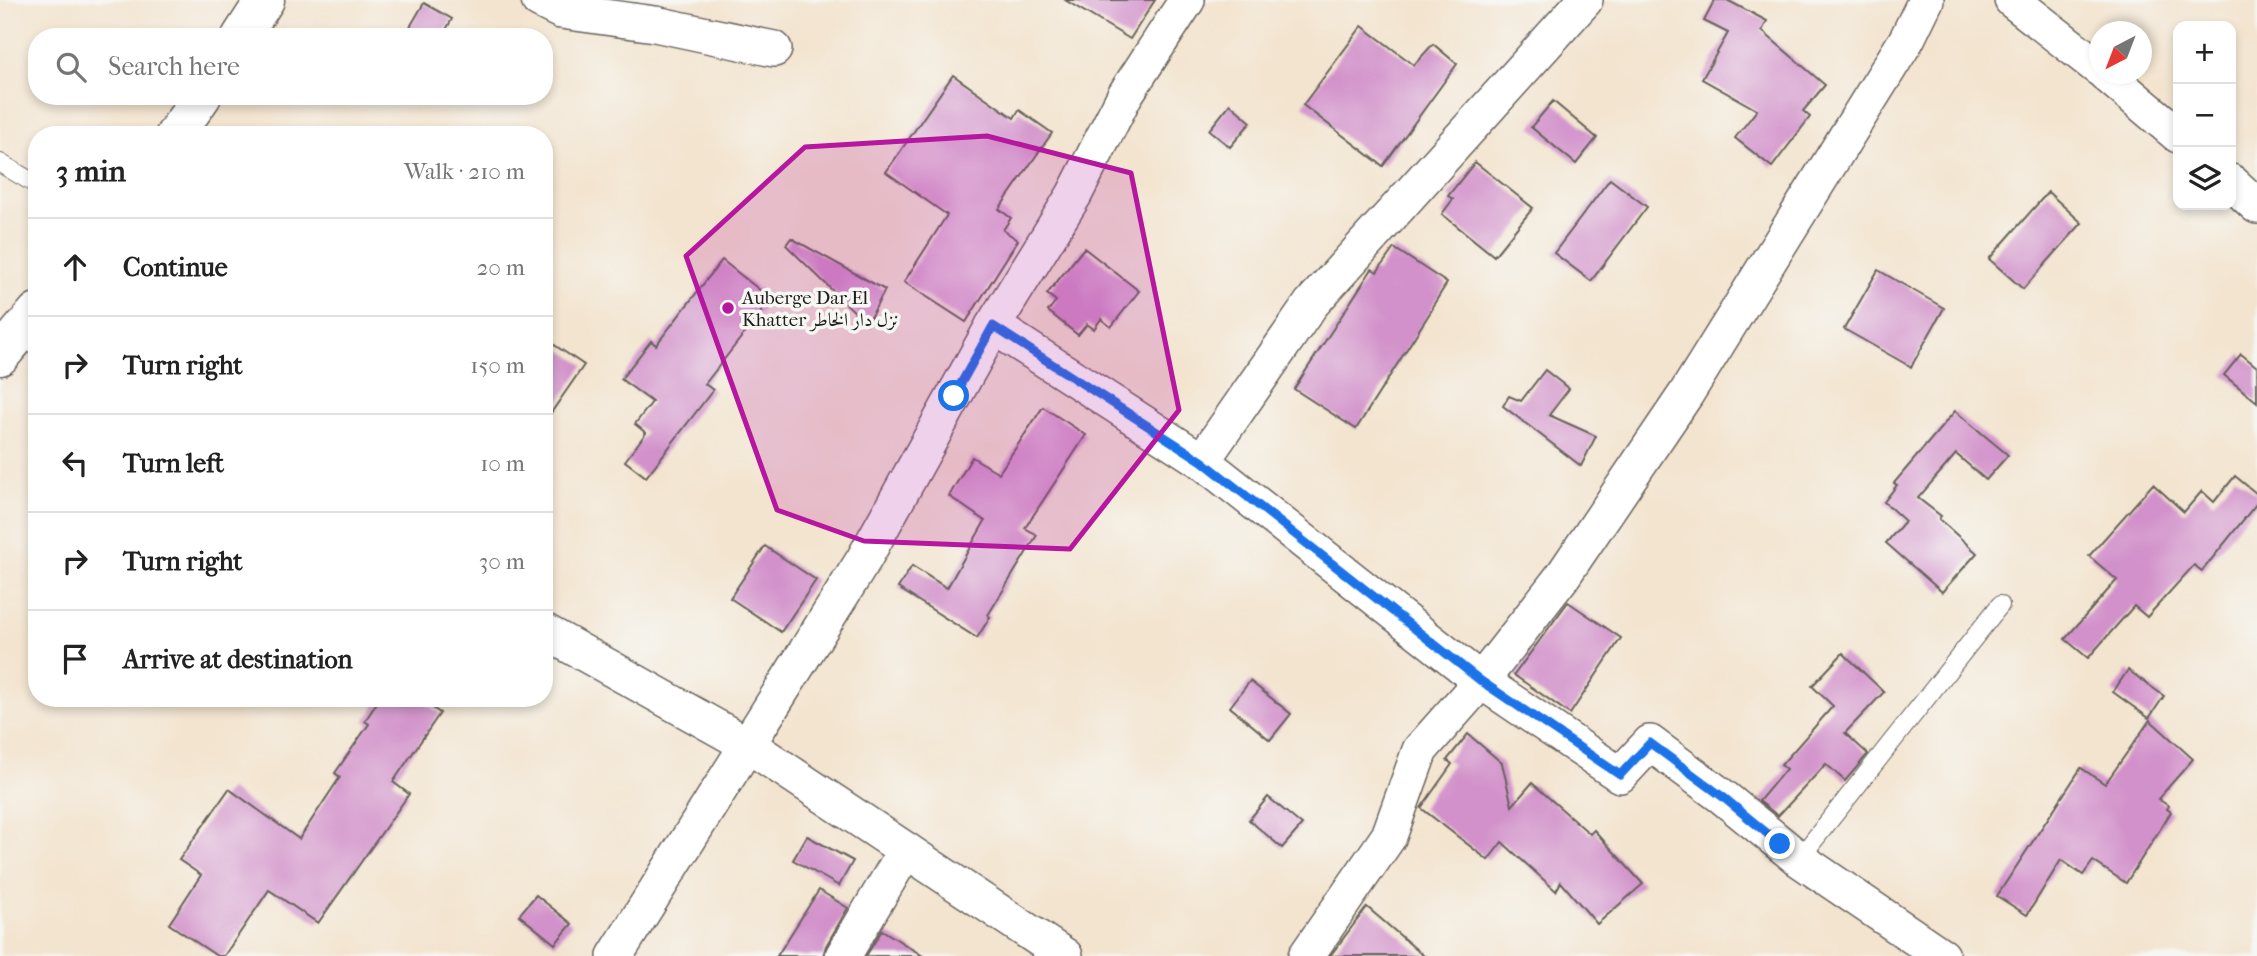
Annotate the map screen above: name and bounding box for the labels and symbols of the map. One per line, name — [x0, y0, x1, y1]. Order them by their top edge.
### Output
north arrow — [2089, 21, 2152, 84]
place label: Auberge Dar El Khatter نزل دار الخاطر — [741, 287, 898, 332]
marker: Auberge Dar El Khatter نزل دار الخاطر — [720, 300, 736, 316]
route start — [938, 380, 969, 411]
route end — [1764, 828, 1795, 859]

